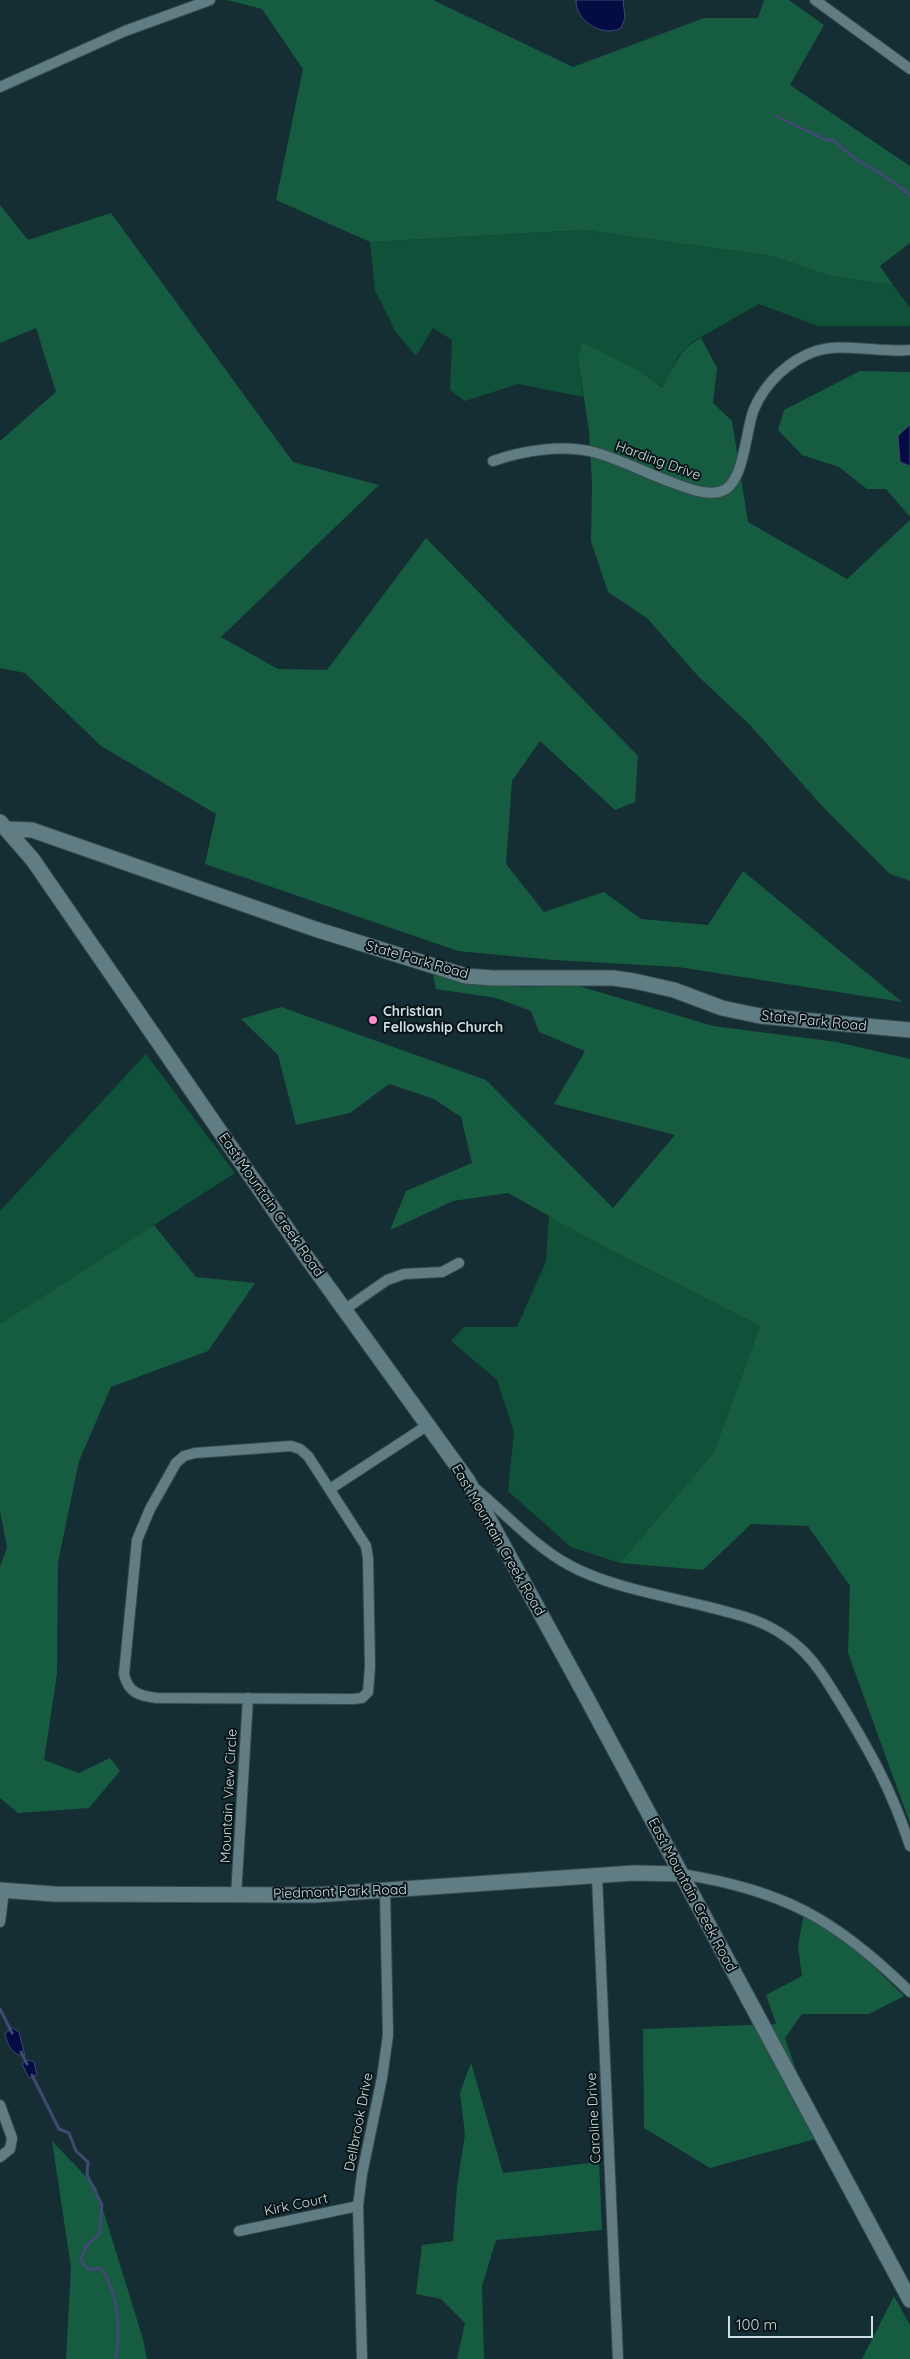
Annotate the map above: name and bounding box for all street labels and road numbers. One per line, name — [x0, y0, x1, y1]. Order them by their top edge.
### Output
street label: Harding Drive — [613, 438, 703, 484]
street label: State Park Road — [364, 937, 470, 983]
street label: State Park Road — [761, 1007, 867, 1035]
street label: East Mountain Creek Road — [215, 1130, 327, 1280]
street label: East Mountain Creek Road — [448, 1461, 548, 1619]
street label: Mountain View Circle — [217, 1729, 241, 1863]
street label: East Mountain Creek Road — [644, 1815, 740, 1975]
street label: Piedmont Park Road — [273, 1881, 407, 1903]
street label: Dellbrook Drive — [341, 2071, 377, 2173]
street label: Caroline Drive — [583, 2072, 605, 2164]
street label: Kirk Court — [263, 2190, 329, 2220]

